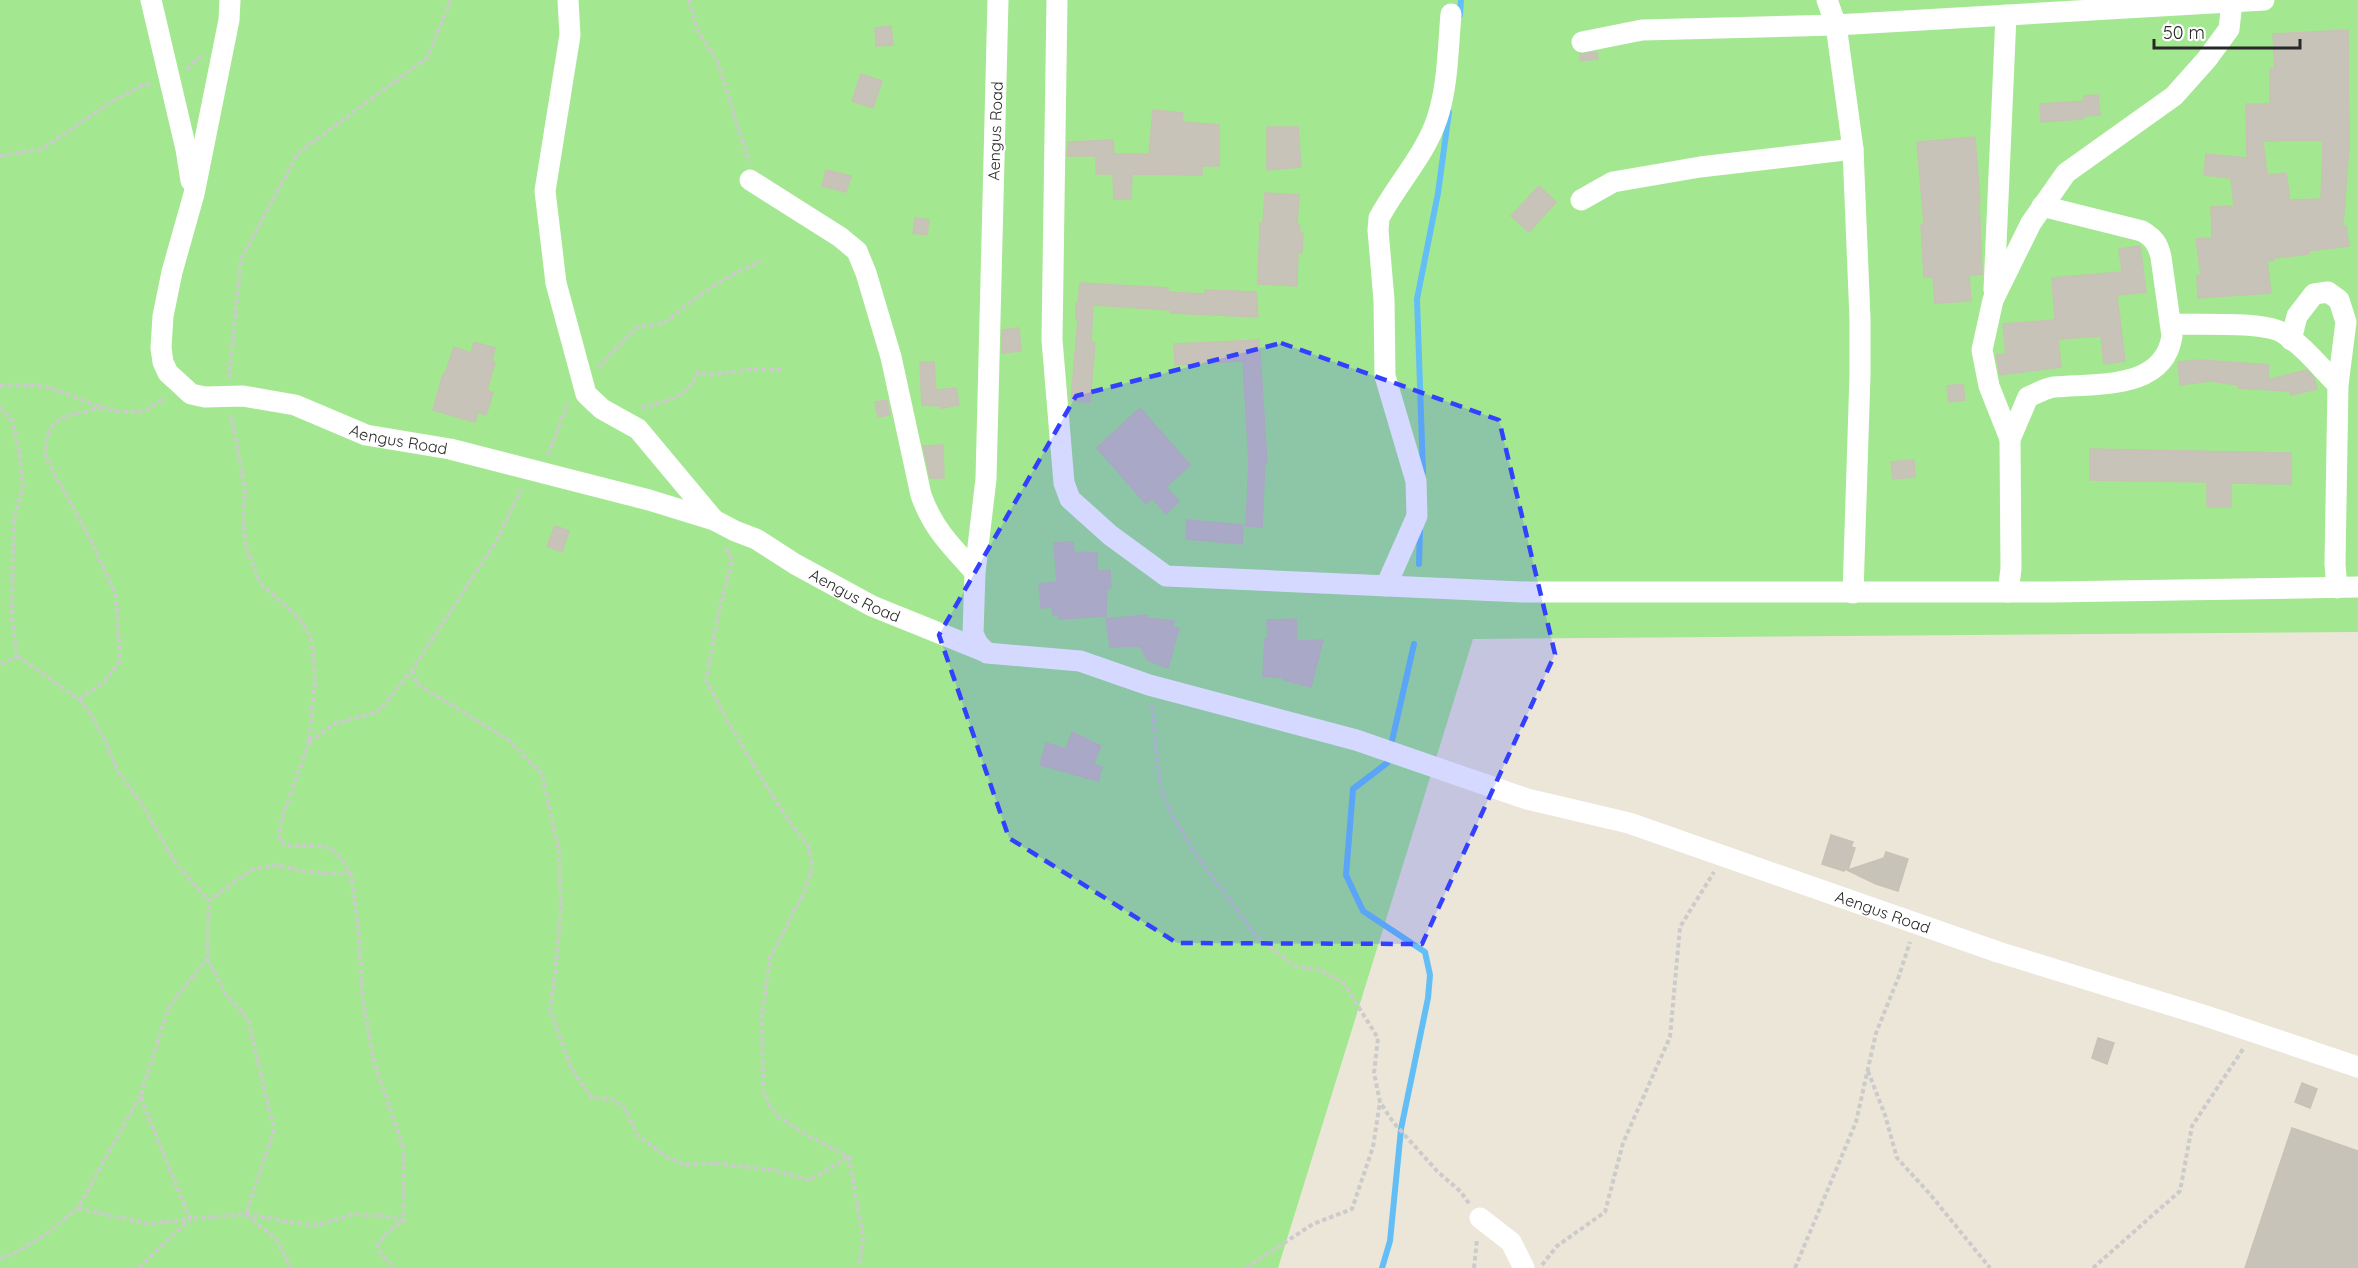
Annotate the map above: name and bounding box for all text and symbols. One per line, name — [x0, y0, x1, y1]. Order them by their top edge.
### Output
scale bar — [2154, 12, 2300, 50]
text: 50 m — [2163, 21, 2205, 44]
street label: Aengus Road — [983, 81, 1007, 181]
street label: Aengus Road — [347, 419, 449, 458]
street label: Aengus Road — [806, 564, 903, 626]
street label: Aengus Road — [1833, 886, 1933, 938]

